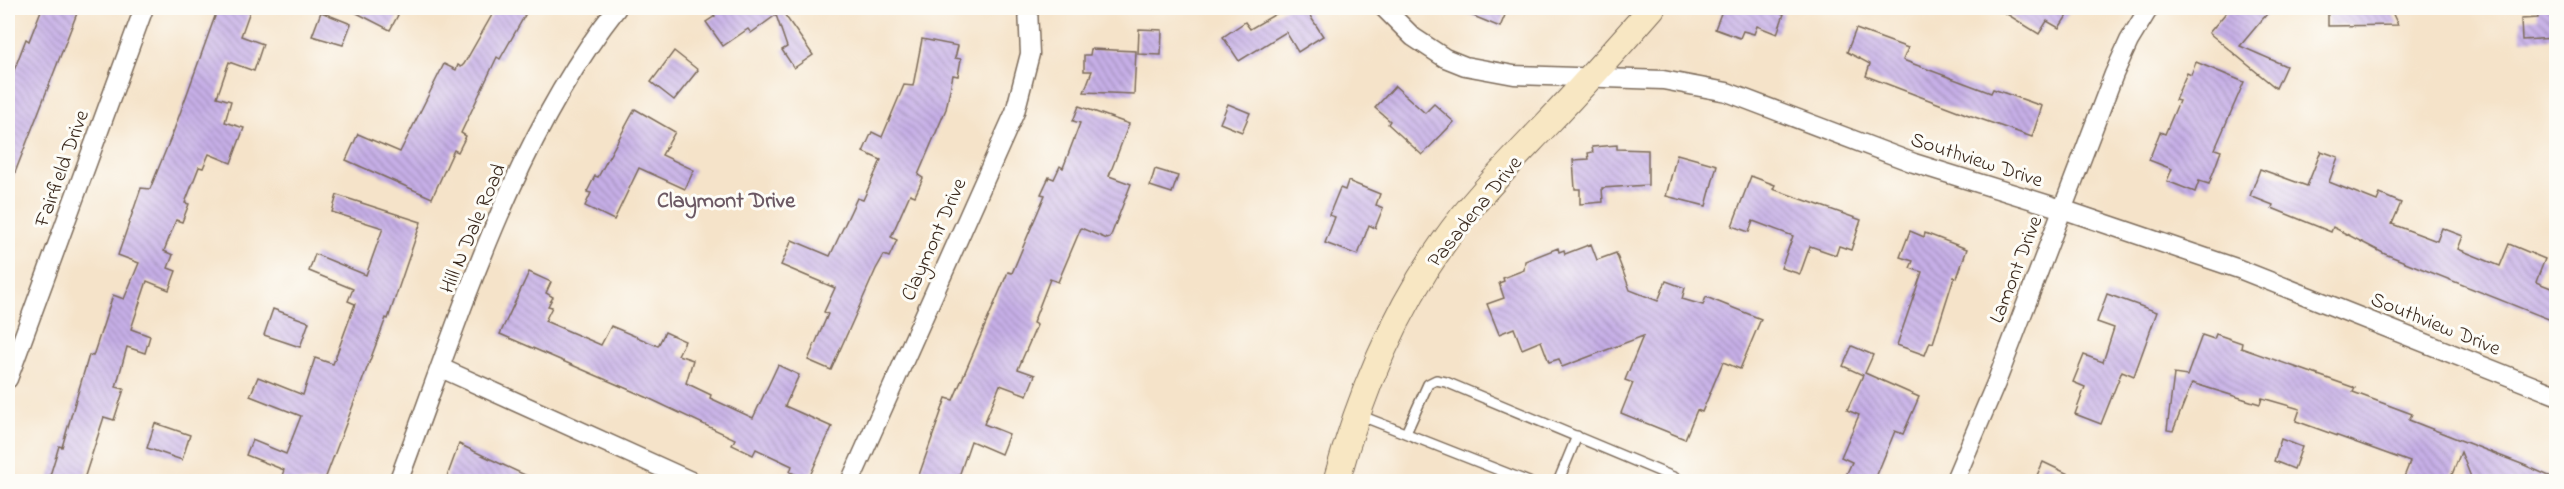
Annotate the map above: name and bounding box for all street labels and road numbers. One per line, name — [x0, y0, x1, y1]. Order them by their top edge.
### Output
street label: Fairfield Drive — [27, 105, 98, 232]
street label: Southview Drive — [1906, 125, 2047, 197]
street label: Pasadena Drive — [1421, 149, 1530, 275]
street label: Hill N Dale Road — [433, 159, 515, 298]
street label: Claymont Drive — [894, 173, 977, 307]
street label: Lamont Drive — [1983, 211, 2051, 328]
street label: Southview Drive — [2366, 285, 2505, 365]

